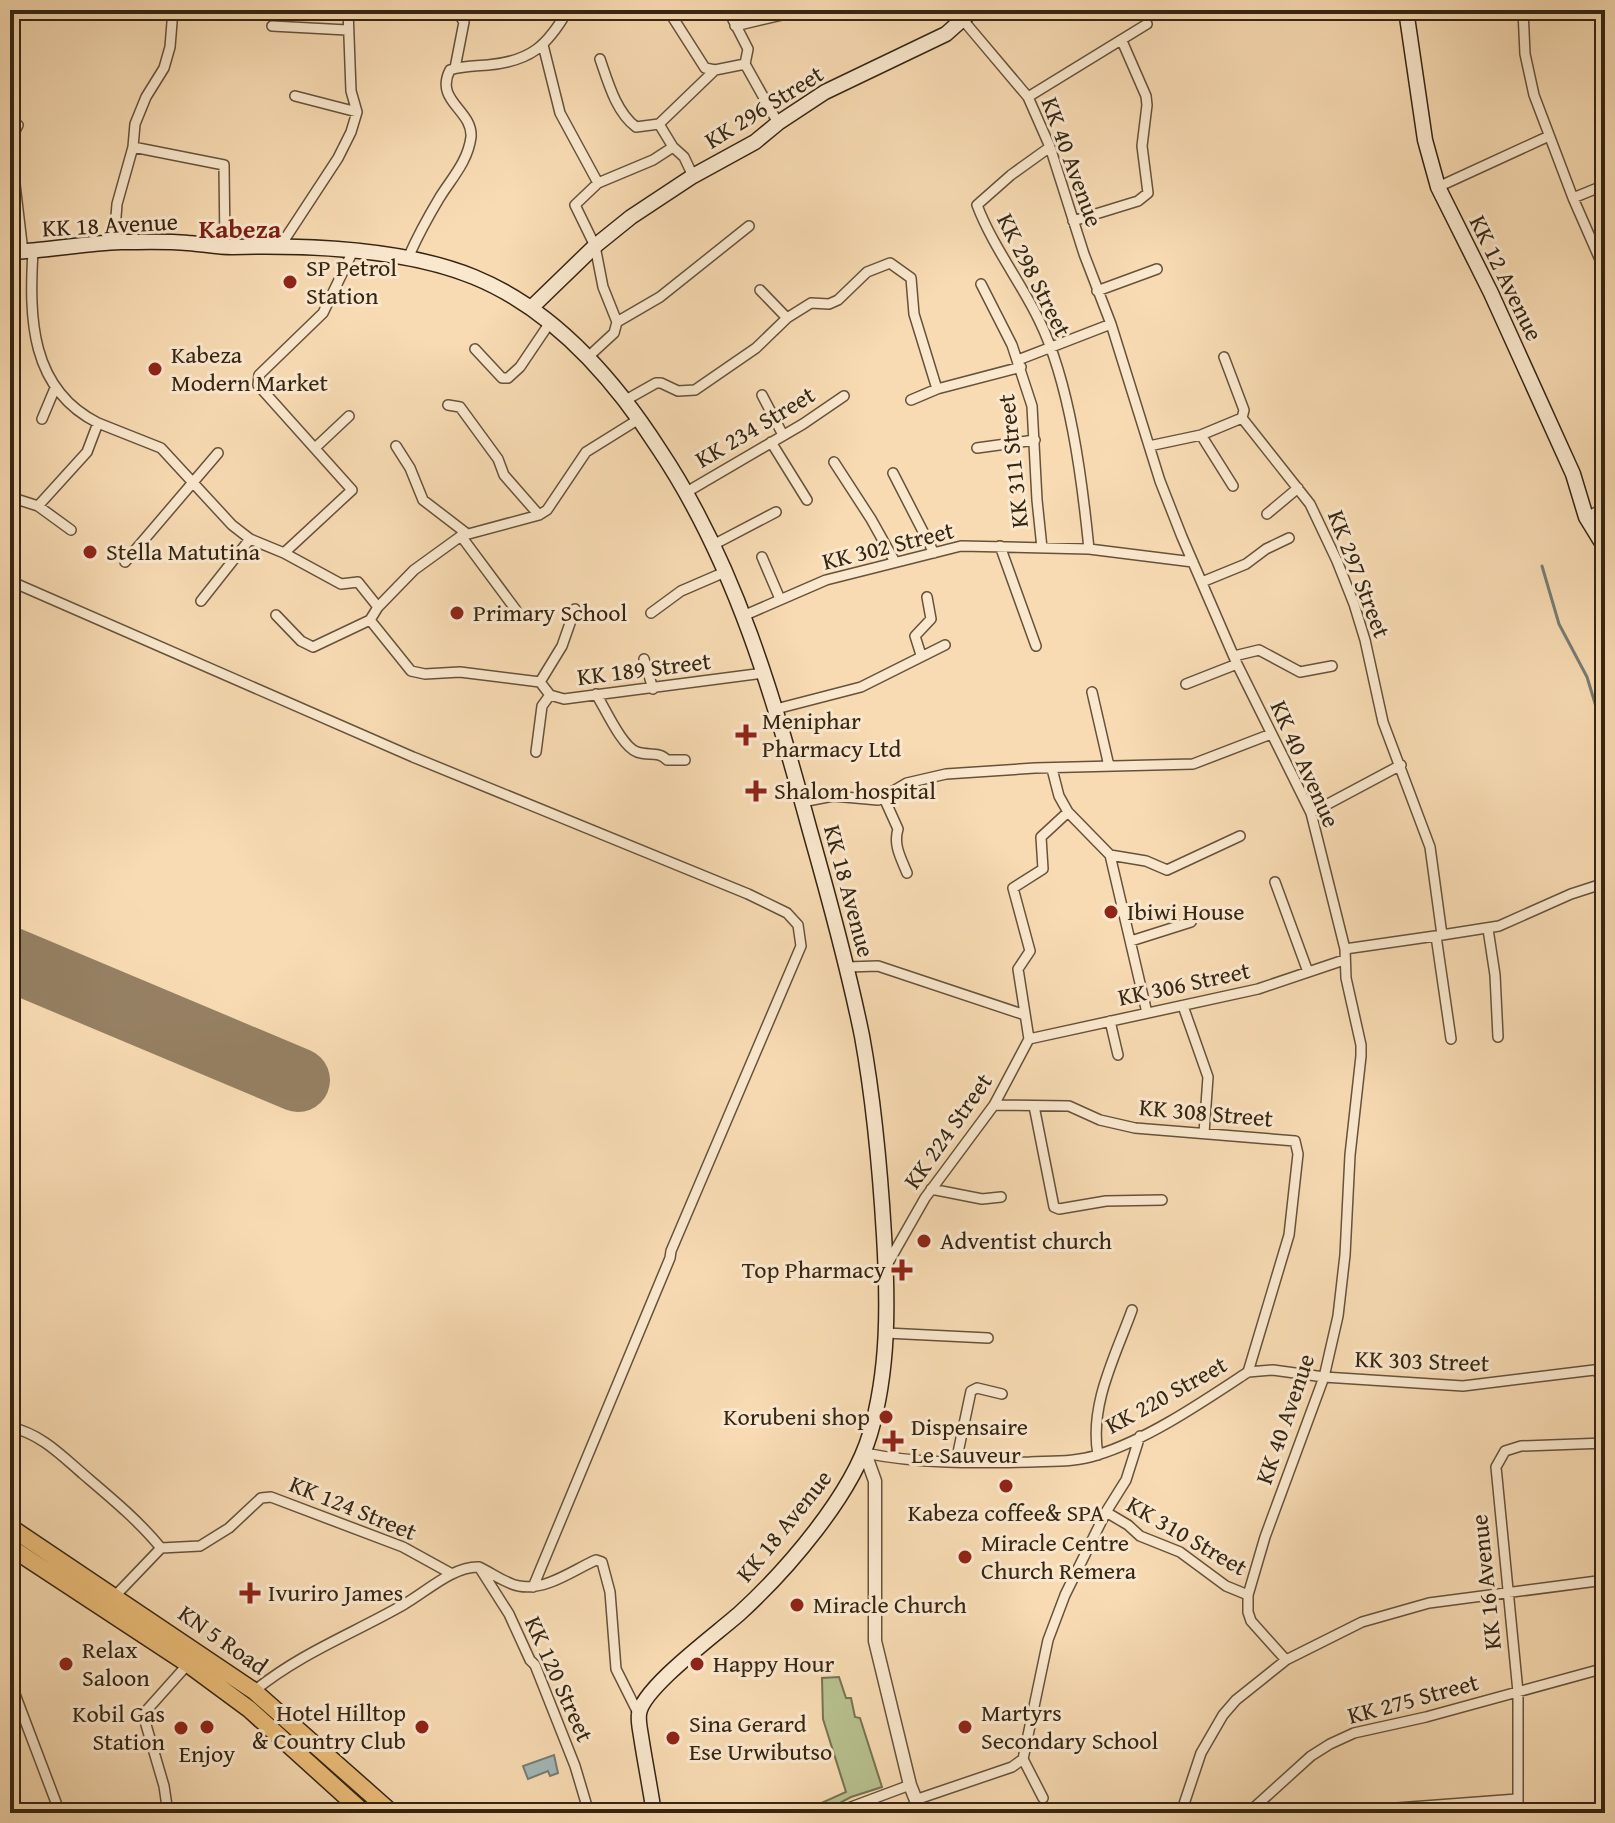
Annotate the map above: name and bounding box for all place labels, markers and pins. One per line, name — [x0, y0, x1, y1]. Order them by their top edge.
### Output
place label: SP Petrol Station — [306, 250, 397, 313]
marker: SP Petrol Station — [281, 273, 299, 291]
place label: Kabeza Modern Market — [171, 337, 329, 400]
marker: Kabeza Modern Market — [146, 360, 164, 378]
place label: Stella Matutina — [106, 534, 261, 569]
marker: Stella Matutina — [81, 543, 99, 561]
place label: Primary School — [473, 595, 628, 630]
marker: Primary School — [448, 604, 466, 622]
place label: Meniphar Pharmacy Ltd — [762, 703, 902, 766]
marker: Meniphar Pharmacy Ltd — [737, 726, 755, 744]
place label: Shalom hospital — [774, 773, 936, 808]
marker: Shalom hospital — [745, 780, 767, 802]
place label: Ibiwi House — [1127, 894, 1245, 929]
marker: Ibiwi House — [1102, 903, 1120, 921]
place label: Adventist church — [940, 1223, 1113, 1258]
marker: Adventist church — [915, 1232, 933, 1250]
place label: Top Pharmacy — [742, 1252, 886, 1287]
marker: Top Pharmacy — [893, 1261, 911, 1279]
place label: Korubeni shop — [723, 1399, 870, 1434]
marker: Korubeni shop — [877, 1408, 895, 1426]
place label: Dispensaire Le Sauveur — [911, 1409, 1028, 1472]
marker: Dispensaire Le Sauveur — [882, 1430, 904, 1452]
marker: Kabeza coffee& SPA — [997, 1477, 1015, 1495]
place label: Kabeza coffee& SPA — [908, 1495, 1105, 1530]
place label: Miracle Centre Church Remera — [981, 1525, 1137, 1588]
marker: Miracle Centre Church Remera — [956, 1548, 974, 1566]
place label: Ivuriro James — [268, 1575, 403, 1610]
marker: Ivuriro James — [239, 1582, 261, 1604]
place label: Miracle Church — [813, 1587, 967, 1622]
marker: Miracle Church — [788, 1596, 806, 1614]
place label: Relax Saloon — [82, 1632, 150, 1695]
place label: Happy Hour — [713, 1646, 835, 1681]
marker: Relax Saloon — [57, 1655, 75, 1673]
marker: Happy Hour — [688, 1655, 706, 1673]
place label: Hotel Hilltop & Country Club — [252, 1695, 406, 1758]
place label: Martyrs Secondary School — [981, 1695, 1159, 1758]
place label: Kobil Gas Station — [72, 1696, 166, 1759]
place label: Sina Gerard Ese Urwibutso — [689, 1706, 832, 1769]
marker: Enjoy — [198, 1718, 216, 1736]
marker: Hotel Hilltop & Country Club — [413, 1718, 431, 1736]
marker: Martyrs Secondary School — [956, 1718, 974, 1736]
marker: Kobil Gas Station — [172, 1719, 190, 1737]
marker: Sina Gerard Ese Urwibutso — [664, 1729, 682, 1747]
place label: Enjoy — [179, 1736, 235, 1771]

